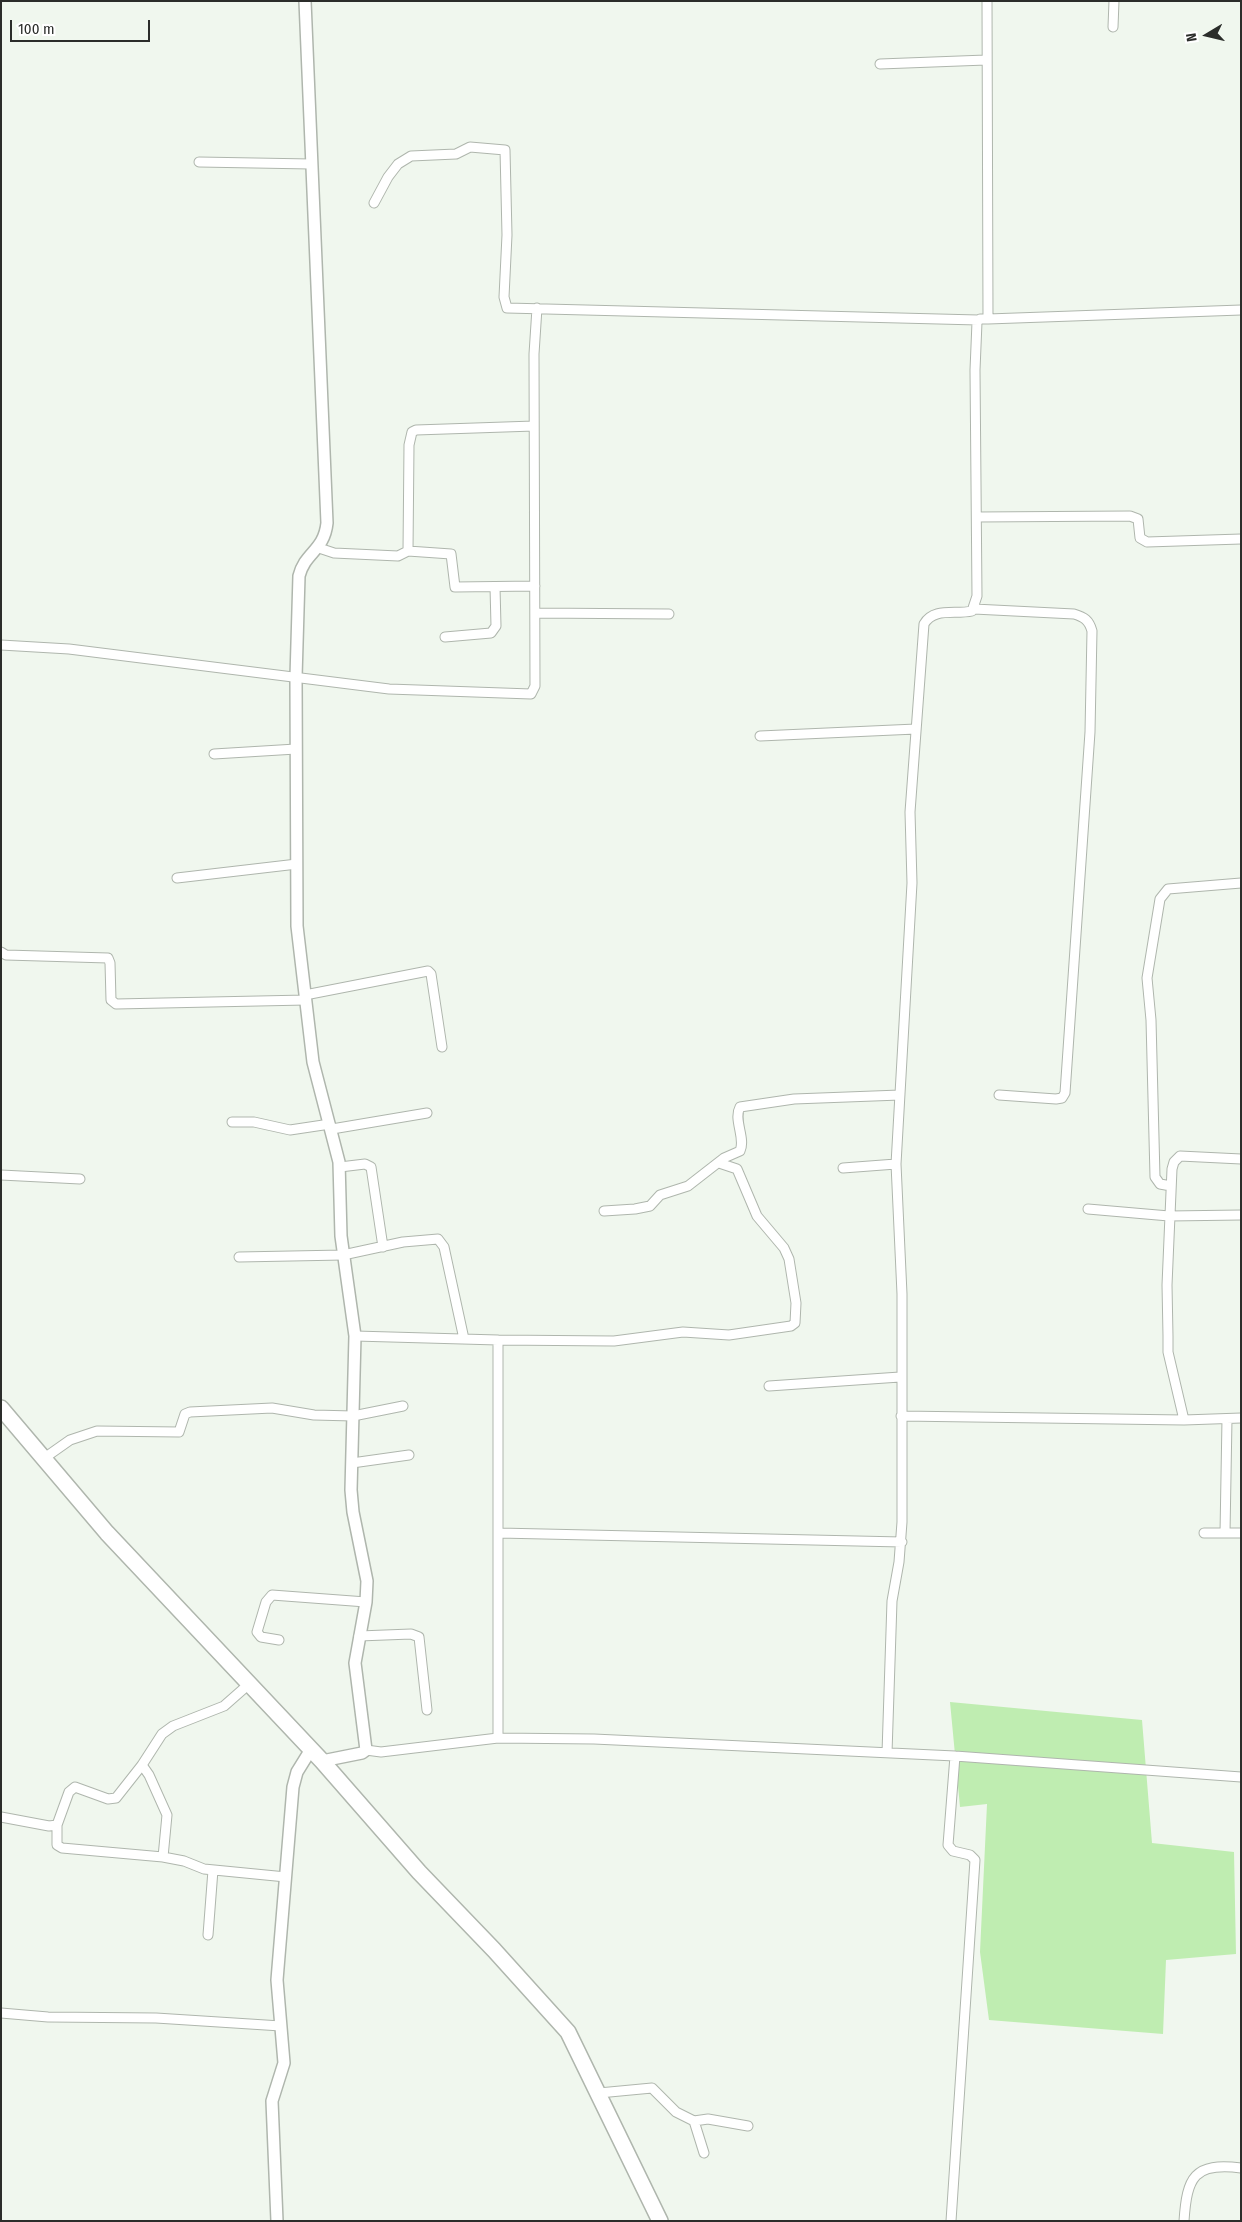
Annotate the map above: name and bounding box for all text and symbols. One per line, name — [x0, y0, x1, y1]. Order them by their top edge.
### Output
scale bar — [12, 10, 152, 42]
north arrow — [1182, 10, 1232, 60]
text: 100 m — [18, 20, 55, 38]
text: N — [1183, 32, 1201, 43]

